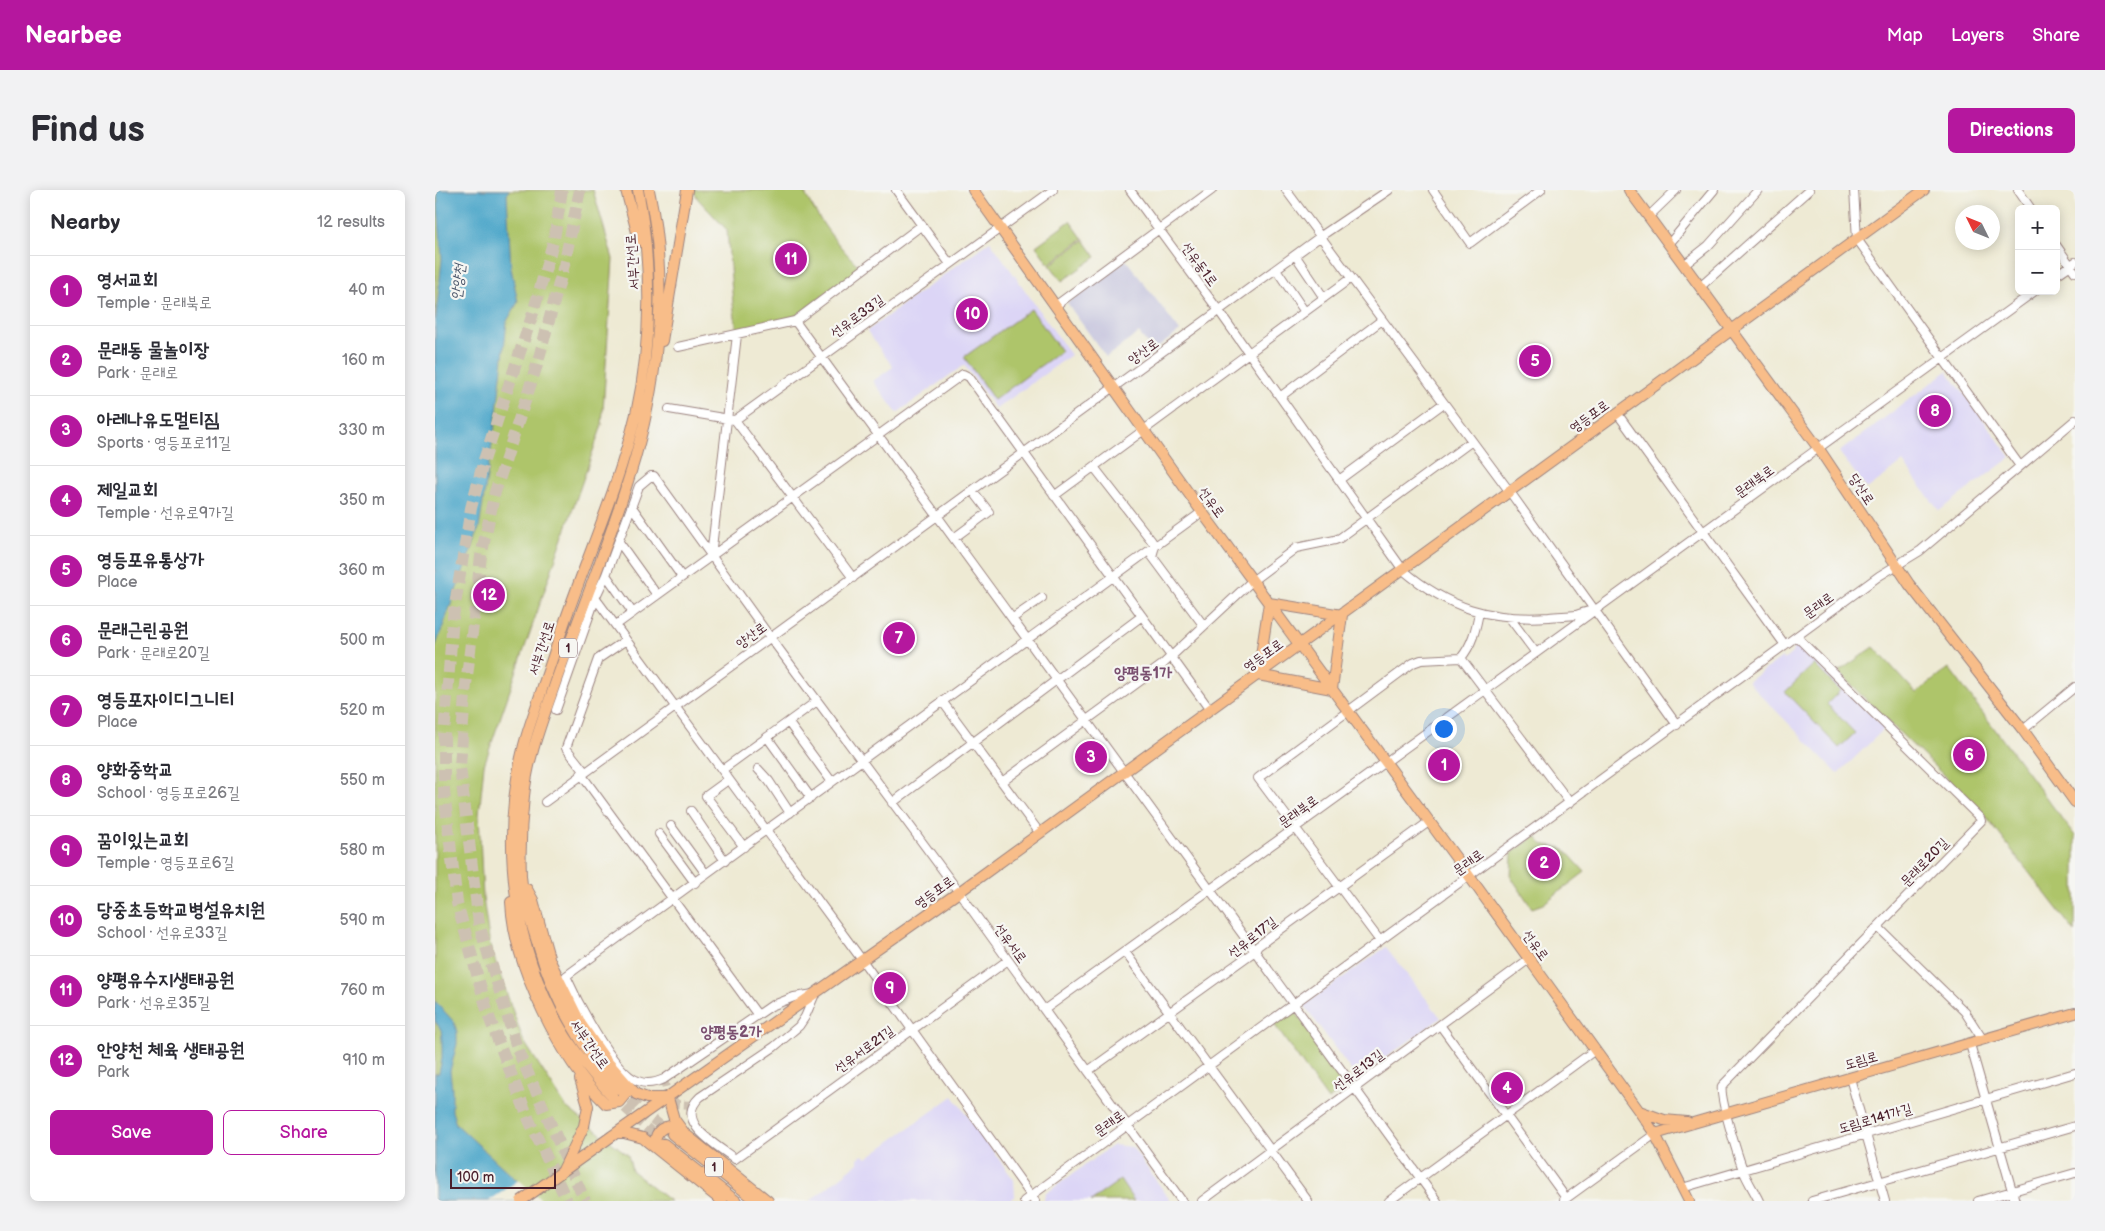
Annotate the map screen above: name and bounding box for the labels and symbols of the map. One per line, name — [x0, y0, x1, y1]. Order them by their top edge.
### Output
north arrow — [1955, 205, 2000, 250]
street label: 서부간선로 — [622, 233, 643, 291]
street label: 선유동1로 — [1178, 239, 1221, 290]
pin: 11 — [775, 240, 807, 278]
water label: 안양천 — [447, 261, 470, 301]
street label: 선유로33길 — [827, 291, 888, 342]
pin: 10 — [956, 295, 988, 333]
street label: 양산로 — [1125, 335, 1162, 368]
pin: 5 — [1519, 342, 1551, 380]
pin: 8 — [1919, 392, 1951, 430]
street label: 영등포로 — [1566, 396, 1613, 437]
street label: 문래북로 — [1731, 461, 1778, 502]
street label: 당산로 — [1845, 470, 1878, 508]
street label: 선유로 — [1195, 484, 1228, 521]
pin: 12 — [473, 576, 505, 614]
street label: 문래로 — [1800, 589, 1837, 622]
street label: 서부간선로 — [525, 619, 558, 678]
street label: 양산로 — [733, 619, 770, 652]
pin: 7 — [883, 619, 915, 657]
street label: 영등포로 — [1240, 635, 1287, 676]
road number: 1 — [559, 638, 577, 658]
district label: 양평동1가 — [1114, 664, 1172, 683]
your location — [1431, 716, 1457, 742]
pin: 6 — [1953, 736, 1985, 774]
pin: 3 — [1075, 738, 1107, 776]
pin: 1 — [1428, 746, 1460, 784]
street label: 문래북로 — [1275, 791, 1322, 832]
street label: 문래로20길 — [1897, 834, 1952, 890]
pin: 2 — [1528, 844, 1560, 882]
street label: 문래로 — [1450, 846, 1487, 879]
street label: 영등포로 — [911, 872, 958, 913]
street label: 선유로17길 — [1224, 913, 1281, 962]
street label: 선유서로 — [990, 920, 1031, 967]
street label: 선유로 — [1519, 927, 1552, 964]
pin: 9 — [874, 969, 906, 1007]
street label: 서부간선로 — [566, 1016, 613, 1072]
street label: 선유서로21길 — [831, 1022, 898, 1077]
district label: 양평동2가 — [700, 1023, 762, 1042]
street label: 선유로13길 — [1330, 1045, 1388, 1095]
street label: 도림로 — [1843, 1048, 1880, 1073]
pin: 4 — [1491, 1069, 1523, 1107]
street label: 도림로141가길 — [1836, 1100, 1915, 1137]
street label: 문래로 — [1091, 1107, 1128, 1140]
road number: 1 — [705, 1158, 723, 1176]
scale bar — [450, 1166, 556, 1189]

